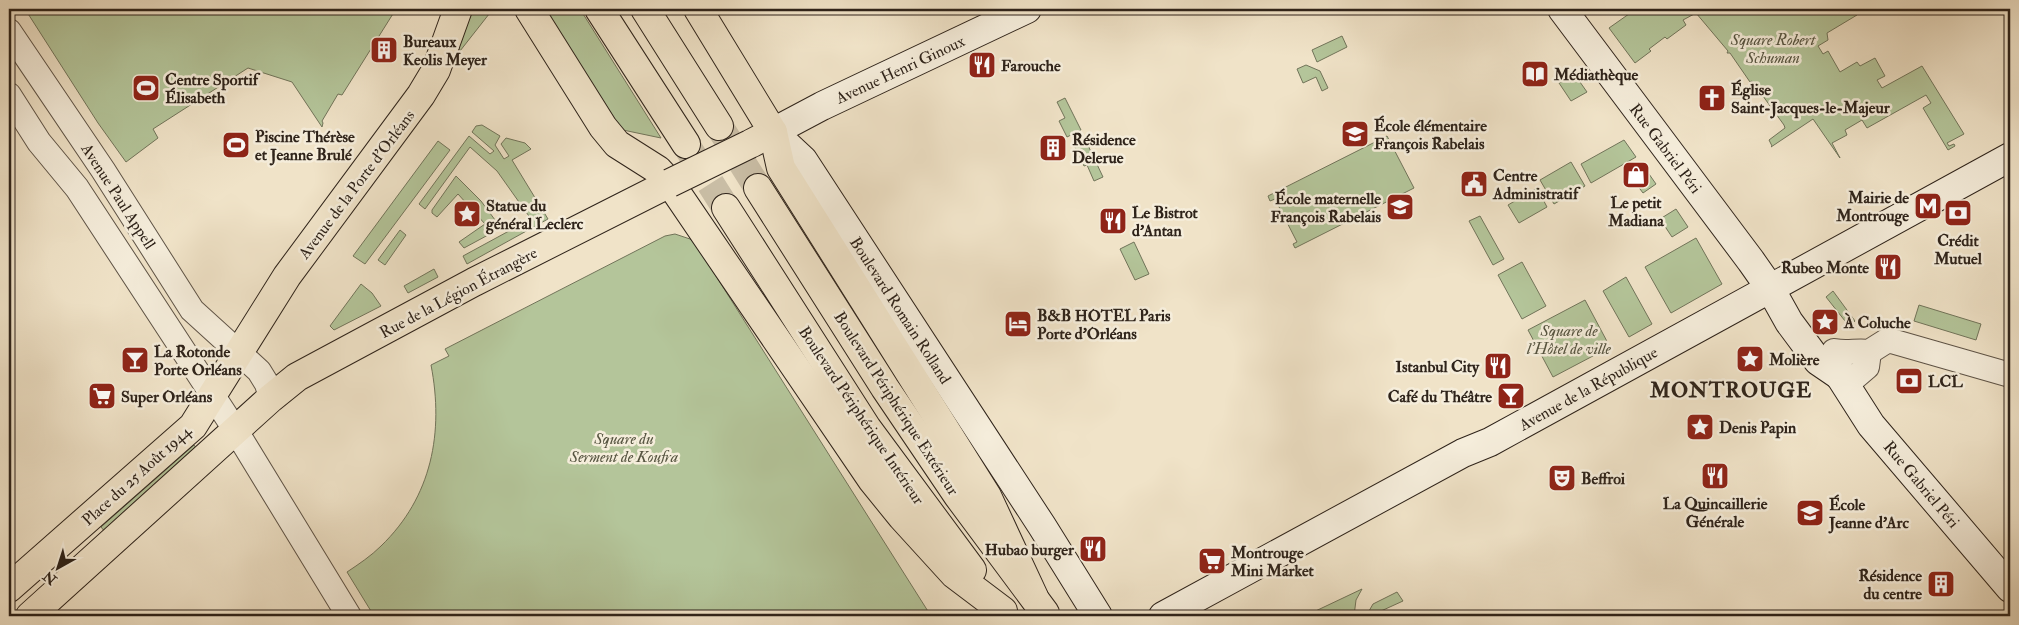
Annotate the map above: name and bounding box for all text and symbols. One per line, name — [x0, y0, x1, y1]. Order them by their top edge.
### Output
park label: Square Robert Schuman — [1730, 30, 1817, 68]
street label: Avenue Henri Ginoux — [832, 31, 968, 109]
place label: Bureaux Keolis Meyer — [403, 32, 488, 71]
building icon: Bureaux Keolis Meyer — [369, 35, 399, 65]
restaurant icon: Farouche — [967, 50, 997, 80]
place label: Farouche — [1001, 56, 1061, 76]
library icon: Médiathèque — [1520, 59, 1550, 89]
place label: Médiathèque — [1553, 65, 1639, 86]
place label: Centre Sportif Élisabeth — [165, 70, 261, 108]
sports icon: Centre Sportif Élisabeth — [131, 73, 161, 103]
place label: Église Saint-Jacques-le-Majeur — [1731, 79, 1891, 119]
church icon: Église Saint-Jacques-le-Majeur — [1697, 83, 1727, 113]
street label: Rue Gabriel Péri — [1625, 100, 1706, 198]
street label: Avenue de la Porte d'Orléans — [294, 106, 419, 264]
place label: École élémentaire François Rabelais — [1374, 115, 1487, 154]
school or university icon: École élémentaire François Rabelais — [1340, 119, 1370, 149]
place label: Piscine Thérèse et Jeanne Brulé — [255, 127, 355, 166]
sports icon: Piscine Thérèse et Jeanne Brulé — [221, 130, 251, 160]
place label: Résidence Delerue — [1072, 130, 1136, 168]
building icon: Résidence Delerue — [1038, 133, 1068, 163]
street label: Avenue Paul Appell — [75, 139, 160, 254]
shop icon: Le petit Madiana — [1621, 160, 1651, 190]
place label: Centre Administratif — [1492, 166, 1581, 204]
public building icon: Centre Administratif — [1459, 169, 1489, 199]
place label: École maternelle François Rabelais — [1270, 188, 1382, 227]
place label: Mairie de Montrouge — [1835, 188, 1909, 227]
metro station icon: Mairie de Montrouge — [1913, 191, 1943, 221]
school or university icon: École maternelle François Rabelais — [1385, 192, 1415, 222]
place label: Le petit Madiana — [1607, 193, 1664, 231]
place label: Statue du général Leclerc — [485, 196, 584, 235]
bank icon: Crédit Mutuel — [1943, 198, 1973, 228]
place icon: Statue du général Leclerc — [452, 199, 482, 229]
place label: Le Bistrot d'Antan — [1132, 203, 1199, 241]
restaurant icon: Le Bistrot d'Antan — [1098, 206, 1128, 236]
place label: Crédit Mutuel — [1933, 231, 1983, 269]
street label: Boulevard Romain Rolland — [845, 233, 955, 388]
street label: Rue de la Légion Étrangère — [376, 242, 541, 343]
restaurant icon: Rubeo Monte — [1873, 252, 1903, 282]
place label: Rubeo Monte — [1781, 258, 1869, 278]
place label: B&B HOTEL Paris Porte d'Orléans — [1037, 306, 1171, 344]
place icon: À Coluche — [1810, 307, 1840, 337]
street label: Boulevard Périphérique Extérieur — [828, 308, 963, 500]
hotel icon: B&B HOTEL Paris Porte d'Orléans — [1003, 309, 1033, 339]
place label: À Coluche — [1843, 312, 1911, 333]
park label: Square de l'Hôtel de ville — [1526, 321, 1612, 359]
street label: Boulevard Périphérique Intérieur — [793, 323, 928, 509]
place label: La Rotonde Porte Orléans — [154, 342, 242, 380]
street label: Avenue de la République — [1515, 342, 1662, 437]
place icon: Molière — [1735, 344, 1765, 374]
bar icon: La Rotonde Porte Orléans — [120, 345, 150, 375]
place label: Molière — [1768, 350, 1820, 370]
restaurant icon: Istanbul City — [1483, 351, 1513, 381]
place label: Istanbul City — [1396, 357, 1480, 378]
bank icon: LCL — [1894, 366, 1924, 396]
place label: LCL — [1928, 372, 1963, 392]
district label: MONTROUGE — [1649, 377, 1812, 404]
supermarket icon: Super Orléans — [87, 381, 117, 411]
bar icon: Café du Théâtre — [1496, 381, 1526, 411]
place label: Super Orléans — [121, 387, 213, 408]
place label: Café du Théâtre — [1388, 387, 1492, 407]
place icon: Denis Papin — [1685, 412, 1715, 442]
place label: Denis Papin — [1719, 418, 1797, 439]
street label: Place du 25 Août 1944 — [78, 420, 197, 530]
park label: Square du Serment de Koufra — [569, 429, 678, 467]
street label: Rue Gabriel Péri — [1879, 437, 1963, 532]
restaurant icon: La Quincaillerie Générale — [1700, 461, 1730, 491]
theatre icon: Beffroi — [1547, 463, 1577, 493]
place label: Beffroi — [1581, 469, 1626, 489]
place label: La Quincaillerie Générale — [1663, 494, 1768, 532]
place label: École Jeanne d'Arc — [1828, 494, 1909, 534]
school or university icon: École Jeanne d'Arc — [1795, 498, 1825, 528]
restaurant icon: Hubao burger — [1078, 534, 1108, 564]
place label: Hubao burger — [985, 540, 1075, 561]
north arrow — [32, 542, 82, 592]
place label: Montrouge Mini Market — [1230, 543, 1315, 581]
supermarket icon: Montrouge Mini Market — [1197, 546, 1227, 576]
place label: Résidence du centre — [1858, 566, 1922, 604]
text: N — [40, 567, 61, 589]
building icon: Résidence du centre — [1926, 569, 1956, 599]

